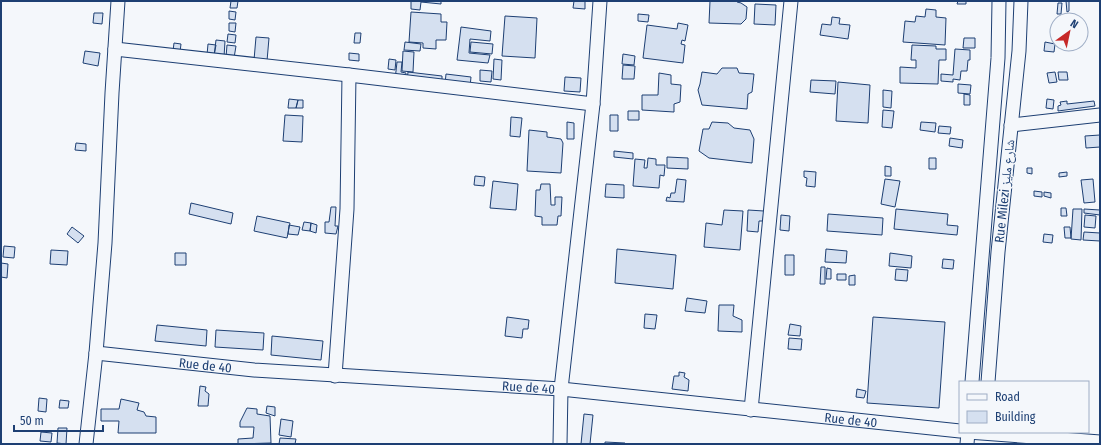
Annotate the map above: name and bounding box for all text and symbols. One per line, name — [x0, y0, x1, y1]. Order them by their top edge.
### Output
north arrow — [1049, 12, 1089, 52]
text: N — [1068, 17, 1080, 31]
street label: Rue Milezi شارع مليز — [992, 139, 1019, 244]
street label: Rue de 40 — [178, 355, 233, 376]
street label: Rue de 40 — [502, 378, 556, 397]
legend — [959, 381, 1089, 433]
text: Road — [995, 390, 1020, 404]
scale bar — [14, 407, 103, 433]
street label: Rue de 40 — [824, 410, 878, 430]
text: Building — [995, 410, 1036, 424]
text: 50 m — [20, 414, 44, 428]

